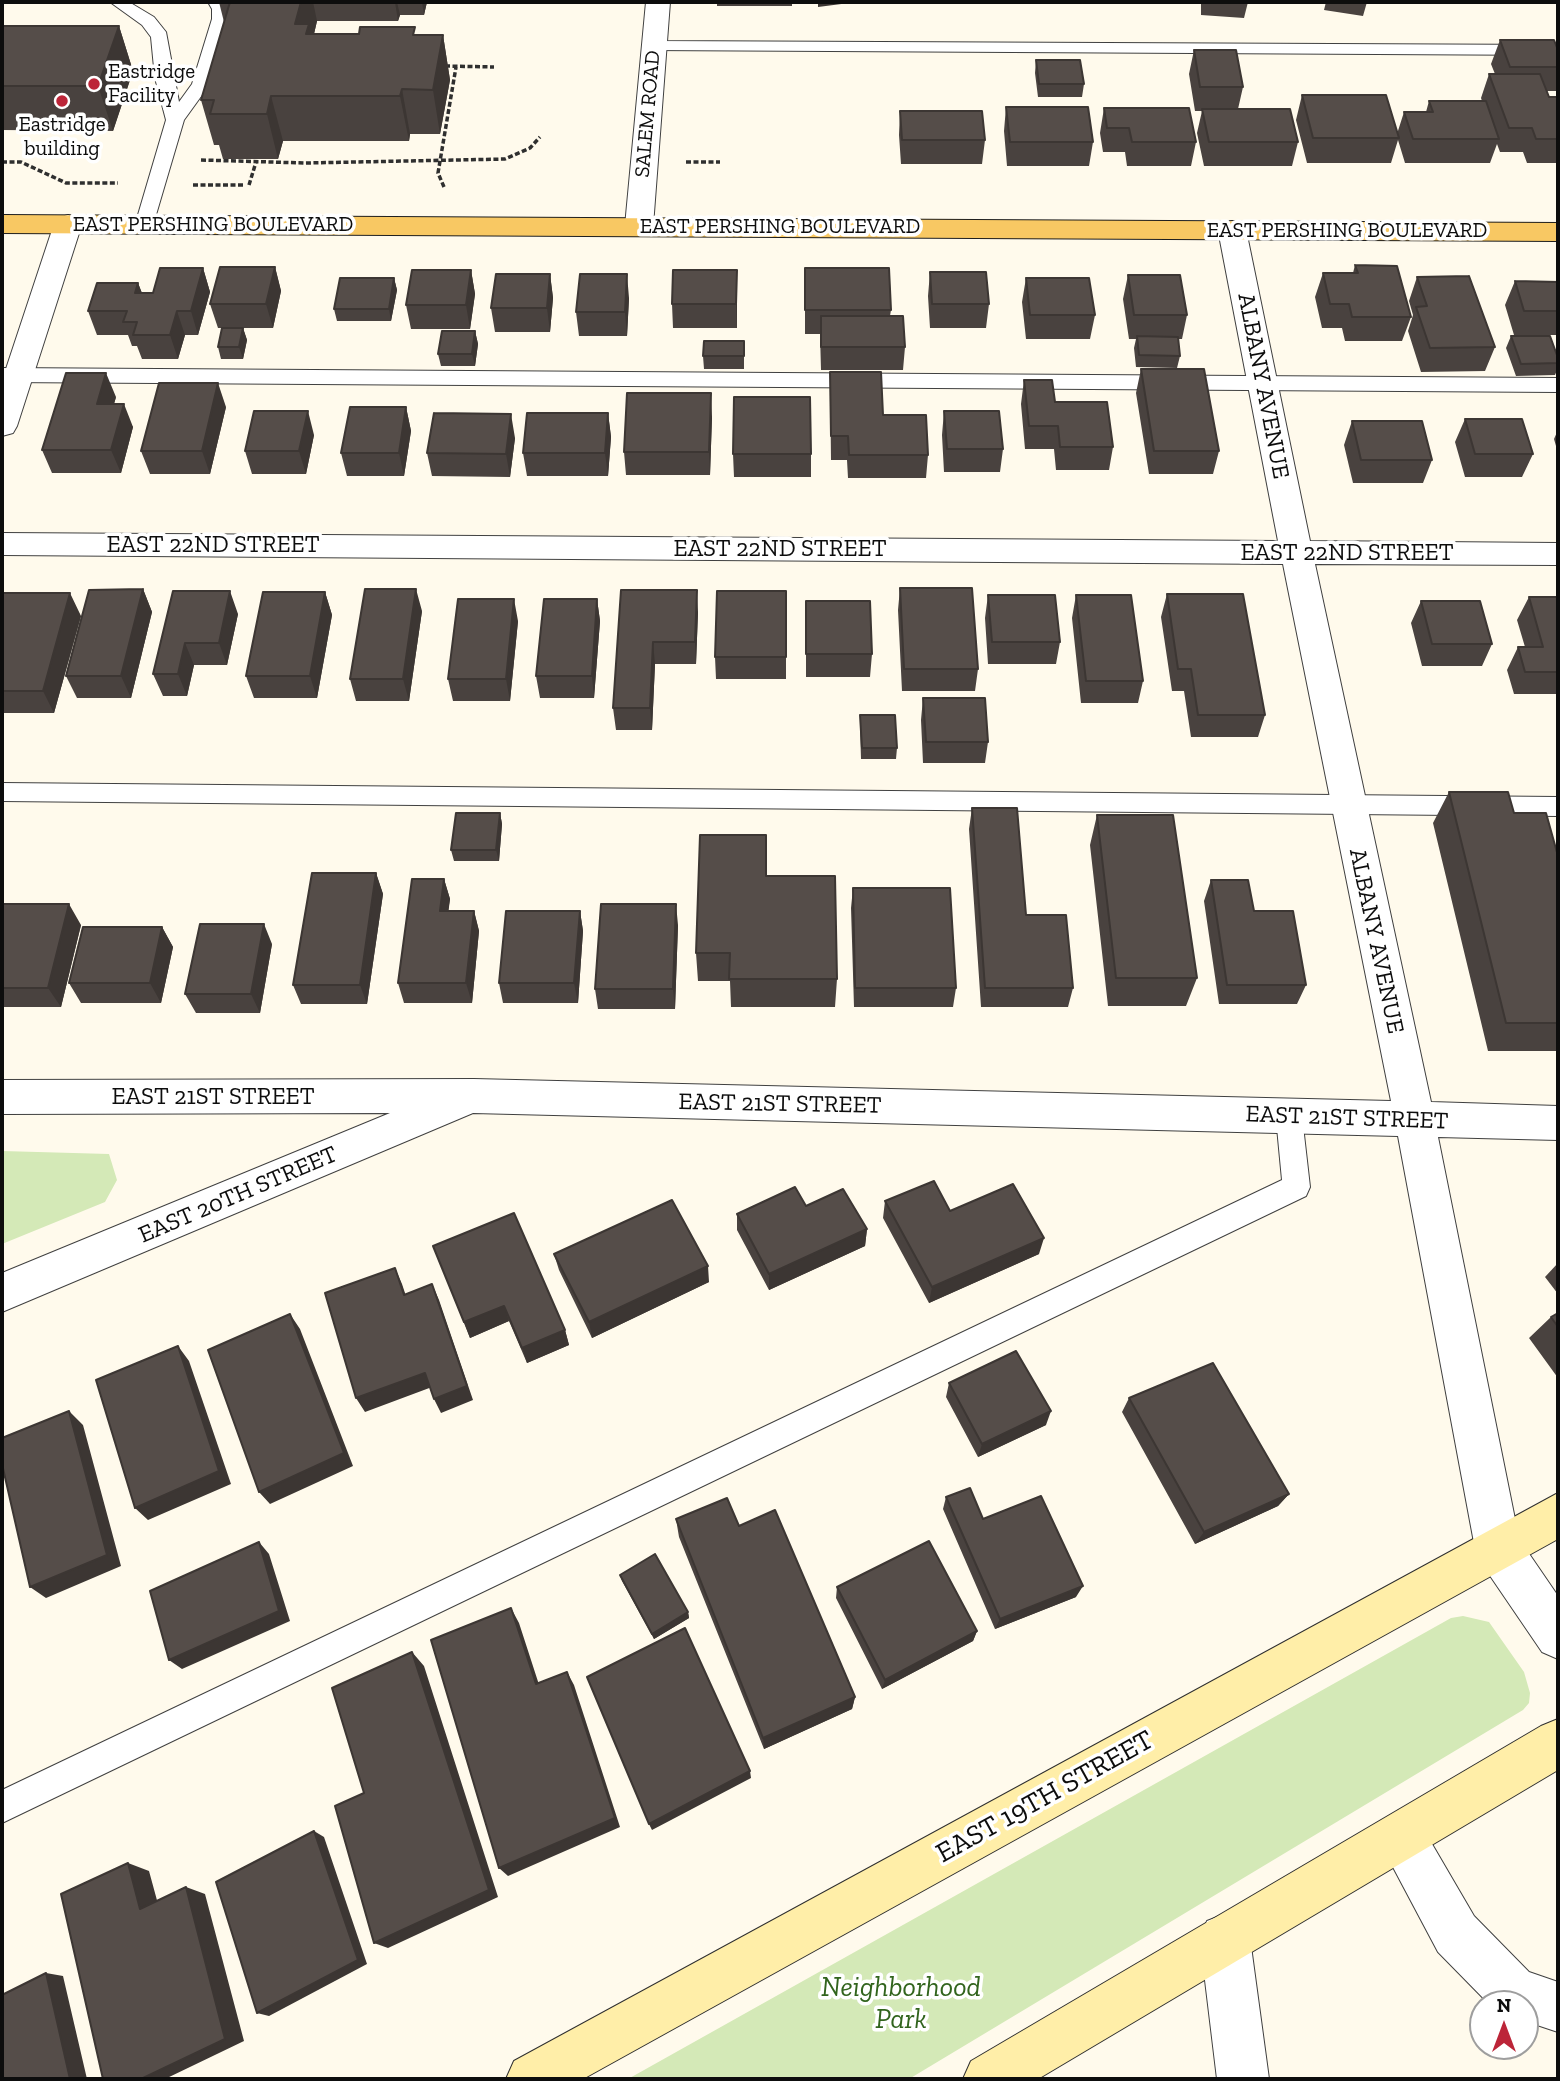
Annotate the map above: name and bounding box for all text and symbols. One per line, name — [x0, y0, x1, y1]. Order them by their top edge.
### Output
street label: SALEM ROAD — [630, 49, 666, 179]
place label: Eastridge Facility — [108, 59, 195, 109]
marker: Eastridge Facility — [86, 76, 102, 92]
marker: Eastridge building — [54, 93, 70, 109]
place label: Eastridge building — [18, 112, 106, 162]
street label: EAST PERSHING BOULEVARD — [73, 212, 353, 238]
street label: EAST PERSHING BOULEVARD — [640, 214, 920, 240]
street label: EAST PERSHING BOULEVARD — [1207, 218, 1487, 244]
street label: ALBANY AVENUE — [1231, 291, 1295, 481]
street label: EAST 22ND STREET — [106, 531, 320, 559]
street label: EAST 22ND STREET — [673, 535, 887, 563]
street label: EAST 22ND STREET — [1240, 539, 1454, 567]
street label: ALBANY AVENUE — [1342, 846, 1410, 1036]
street label: EAST 21ST STREET — [111, 1083, 315, 1111]
street label: EAST 21ST STREET — [678, 1088, 882, 1120]
street label: EAST 21ST STREET — [1245, 1100, 1449, 1136]
street label: EAST 20TH STREET — [134, 1140, 342, 1250]
street label: EAST 19TH STREET — [930, 1723, 1160, 1871]
park label: Neighborhood Park — [821, 1971, 981, 2037]
north arrow — [1469, 1990, 1539, 2060]
text: N — [1497, 1994, 1511, 2017]

